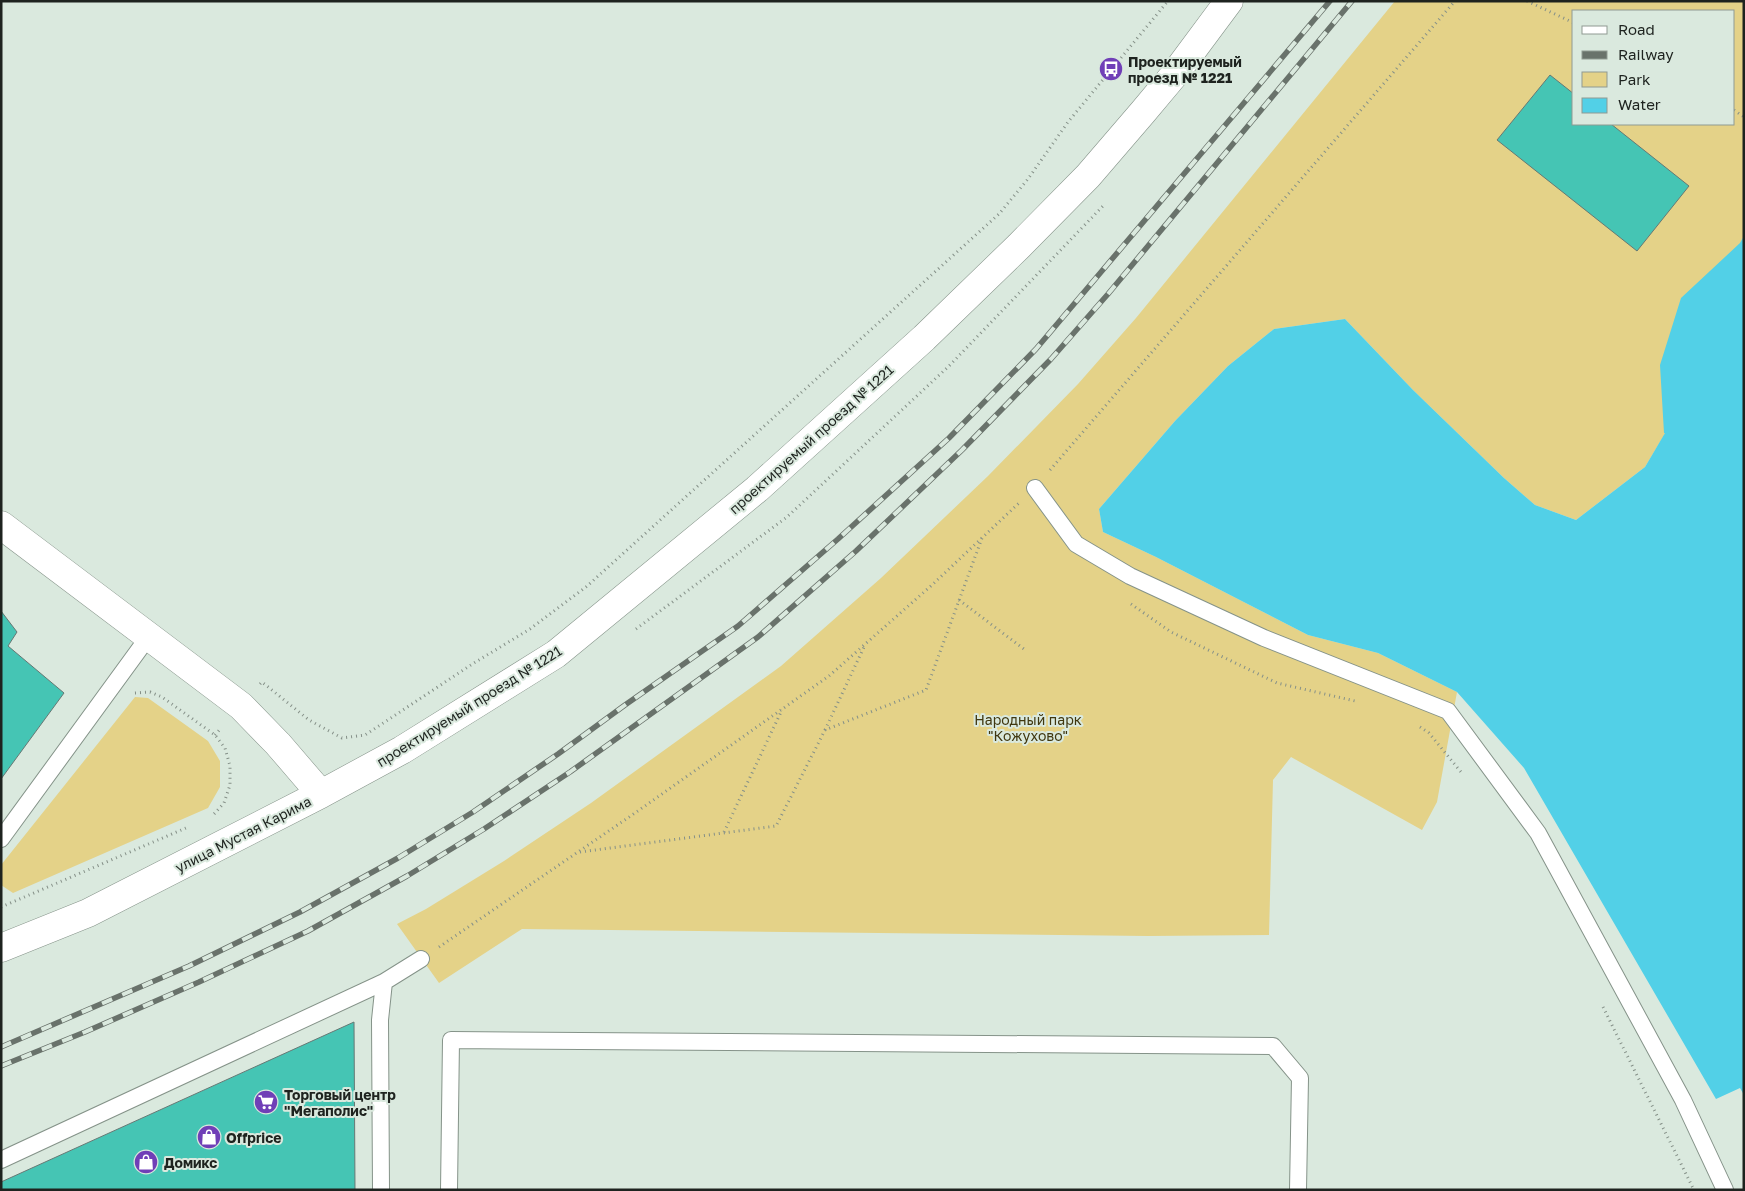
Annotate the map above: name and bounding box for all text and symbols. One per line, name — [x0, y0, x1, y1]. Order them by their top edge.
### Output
legend — [1572, 10, 1735, 125]
text: Road — [1618, 20, 1655, 38]
text: Railway — [1618, 45, 1674, 63]
place label: Проектируемый проезд № 1221 — [1128, 53, 1242, 86]
bus stop icon: Проектируемый проезд № 1221 — [1098, 56, 1124, 82]
text: Park — [1618, 70, 1651, 88]
text: Water — [1618, 95, 1661, 113]
street label: проектируемый проезд № 1221 — [725, 361, 897, 517]
street label: проектируемый проезд № 1221 — [373, 642, 565, 770]
park label: Народный парк "Кожухово" — [974, 711, 1082, 744]
street label: улица Мустая Карима — [172, 792, 314, 876]
place label: Торговый центр "Мегаполис" — [284, 1086, 396, 1119]
supermarket icon: Торговый центр "Мегаполис" — [253, 1089, 279, 1115]
shop icon: Offprice — [196, 1124, 222, 1150]
place label: Offprice — [226, 1129, 282, 1146]
shop icon: Домикс — [133, 1149, 159, 1175]
place label: Домикс — [164, 1154, 217, 1171]

